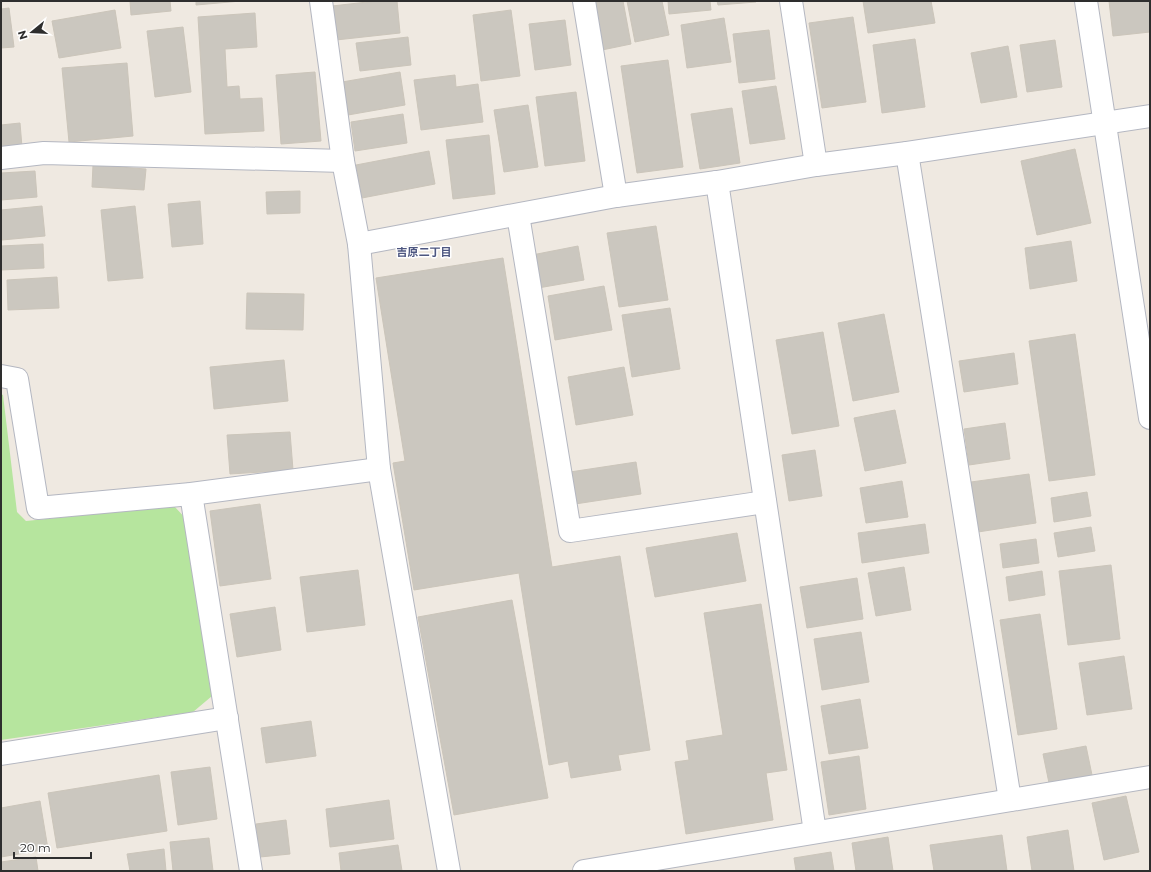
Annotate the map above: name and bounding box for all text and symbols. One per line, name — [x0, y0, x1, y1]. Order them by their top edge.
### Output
north arrow — [12, 12, 52, 52]
text: N — [14, 29, 31, 41]
district label: 吉原二丁目 — [397, 245, 452, 259]
scale bar — [14, 834, 91, 860]
text: 20 m — [20, 840, 51, 855]

